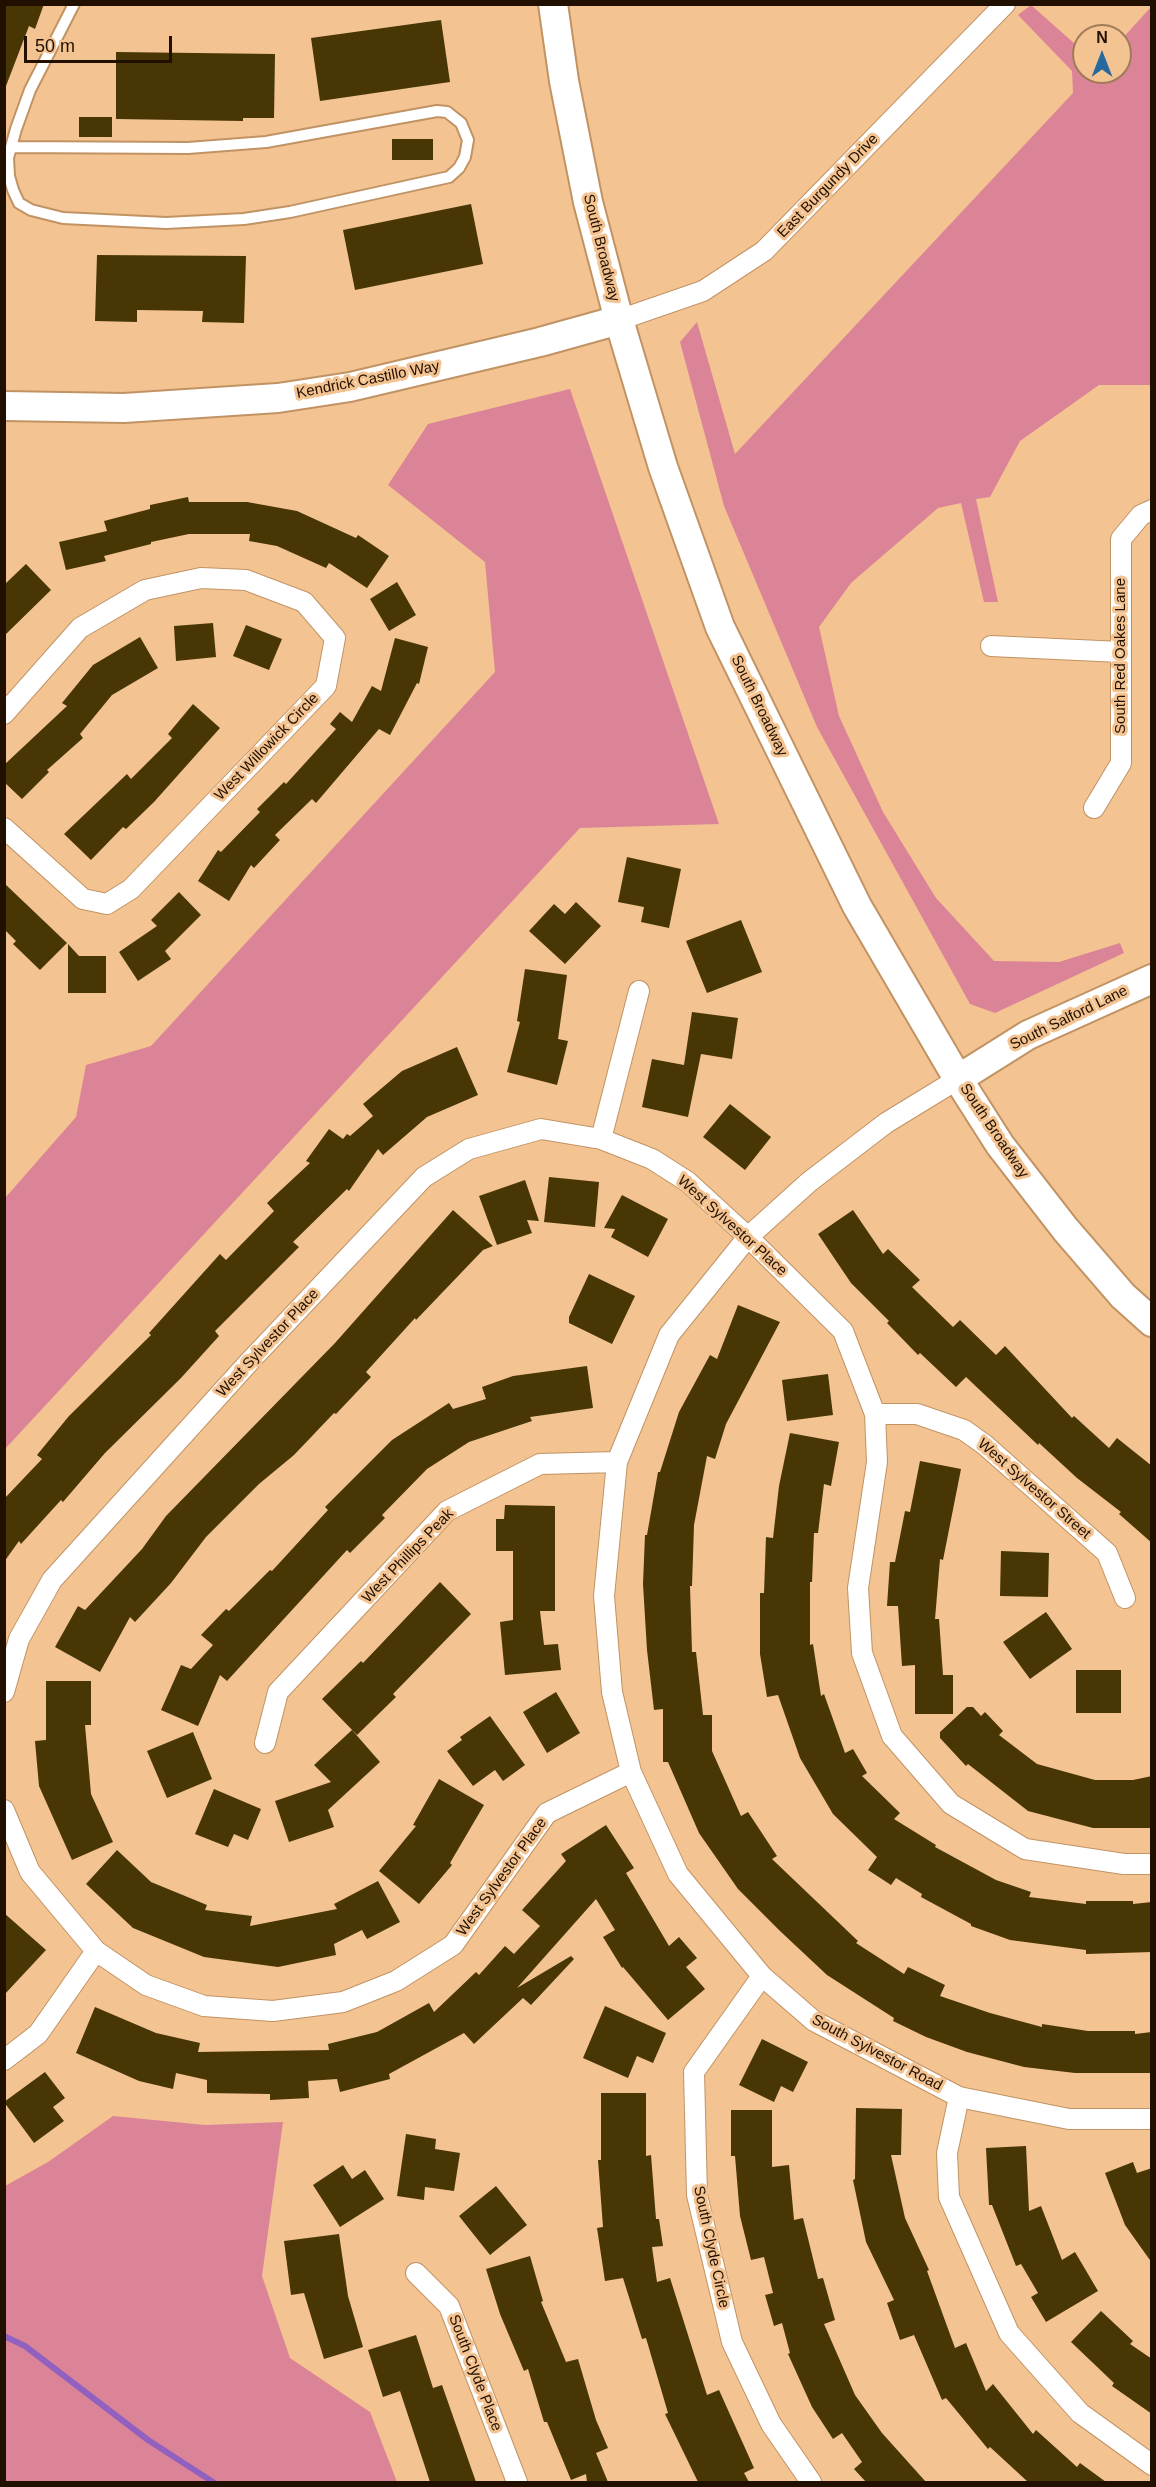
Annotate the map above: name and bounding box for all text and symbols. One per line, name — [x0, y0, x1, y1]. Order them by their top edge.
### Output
scale bar — [27, 24, 176, 62]
north arrow — [1072, 24, 1132, 84]
text: N — [1096, 29, 1108, 46]
text: 50 m — [35, 36, 75, 56]
street label: East Burgundy Drive — [774, 130, 882, 242]
street label: South Broadway — [579, 192, 623, 304]
street label: Kendrick Castillo Way — [295, 357, 441, 403]
street label: South Red Oakes Lane — [1112, 578, 1130, 734]
street label: South Broadway — [727, 653, 791, 759]
street label: West Willowick Circle — [211, 690, 323, 804]
street label: South Salford Lane — [1007, 982, 1131, 1054]
street label: South Broadway — [956, 1080, 1032, 1182]
street label: West Sylvestor Place — [673, 1172, 791, 1280]
street label: West Sylvestor Place — [213, 1285, 323, 1401]
street label: West Sylvestor Street — [974, 1435, 1094, 1543]
street label: West Phillips Peak — [358, 1505, 458, 1607]
street label: West Sylvestor Place — [453, 1814, 551, 1940]
street label: South Sylvestor Road — [809, 2011, 945, 2095]
street label: South Clyde Circle — [689, 2184, 733, 2310]
street label: South Clyde Place — [444, 2312, 506, 2434]

